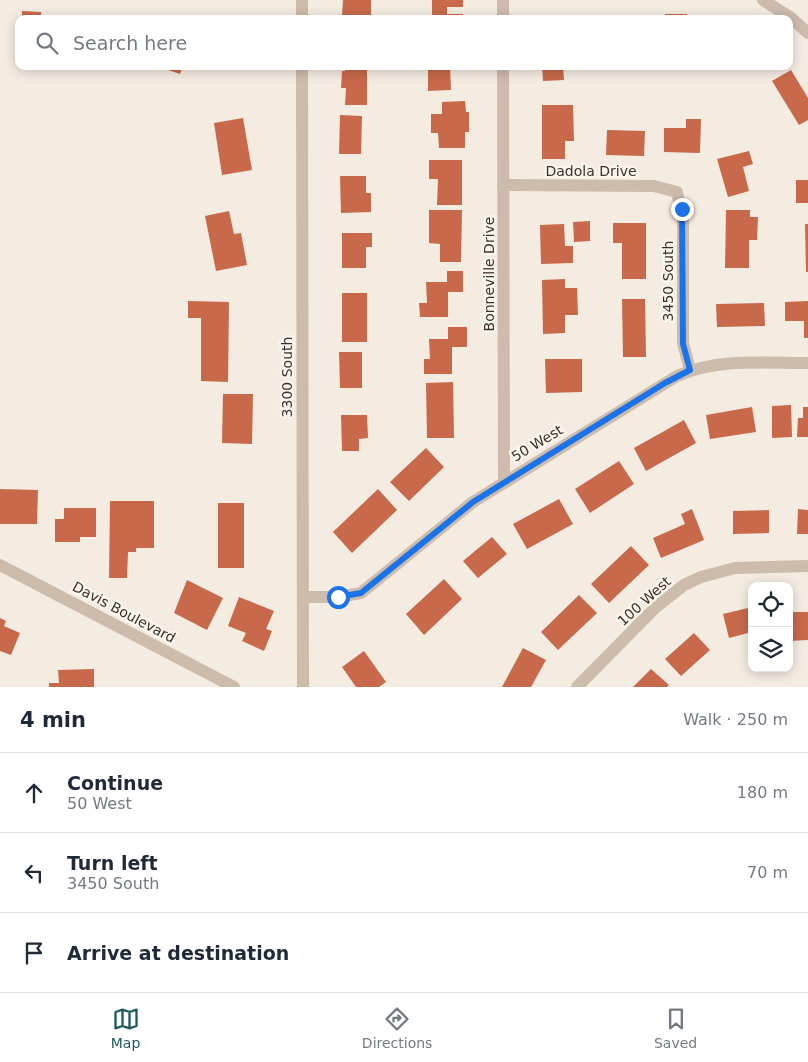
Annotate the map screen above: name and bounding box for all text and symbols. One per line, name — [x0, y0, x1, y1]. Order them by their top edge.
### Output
search box — [15, 15, 793, 70]
icon: search — [33, 29, 61, 57]
text: Search here — [73, 32, 187, 54]
street label: Dadola Drive — [545, 163, 637, 179]
route end — [671, 198, 694, 221]
street label: Bonneville Drive — [481, 217, 497, 331]
street label: 3450 South — [660, 241, 676, 321]
street label: 3300 South — [279, 337, 295, 417]
street label: 50 West — [509, 421, 566, 464]
street label: 100 West — [614, 573, 674, 629]
street label: Davis Boulevard — [70, 578, 178, 646]
map controls — [748, 582, 793, 672]
button: locate — [748, 582, 793, 627]
route start — [327, 586, 350, 609]
button: layers — [748, 627, 793, 672]
text: 4 min — [20, 708, 86, 732]
text: Walk · 250 m — [683, 710, 788, 729]
text: Continue — [67, 772, 163, 794]
icon: ahead — [20, 779, 48, 807]
text: 180 m — [737, 783, 788, 802]
text: 50 West — [67, 794, 132, 813]
text: Turn left — [67, 852, 158, 874]
icon: left — [20, 859, 48, 887]
text: 70 m — [747, 863, 788, 882]
text: 3450 South — [67, 874, 159, 893]
icon: arrive — [20, 939, 48, 967]
text: Arrive at destination — [67, 942, 289, 964]
tab: Map — [111, 1005, 140, 1051]
tab: Directions — [362, 1005, 432, 1051]
tab: Saved — [654, 1005, 697, 1051]

